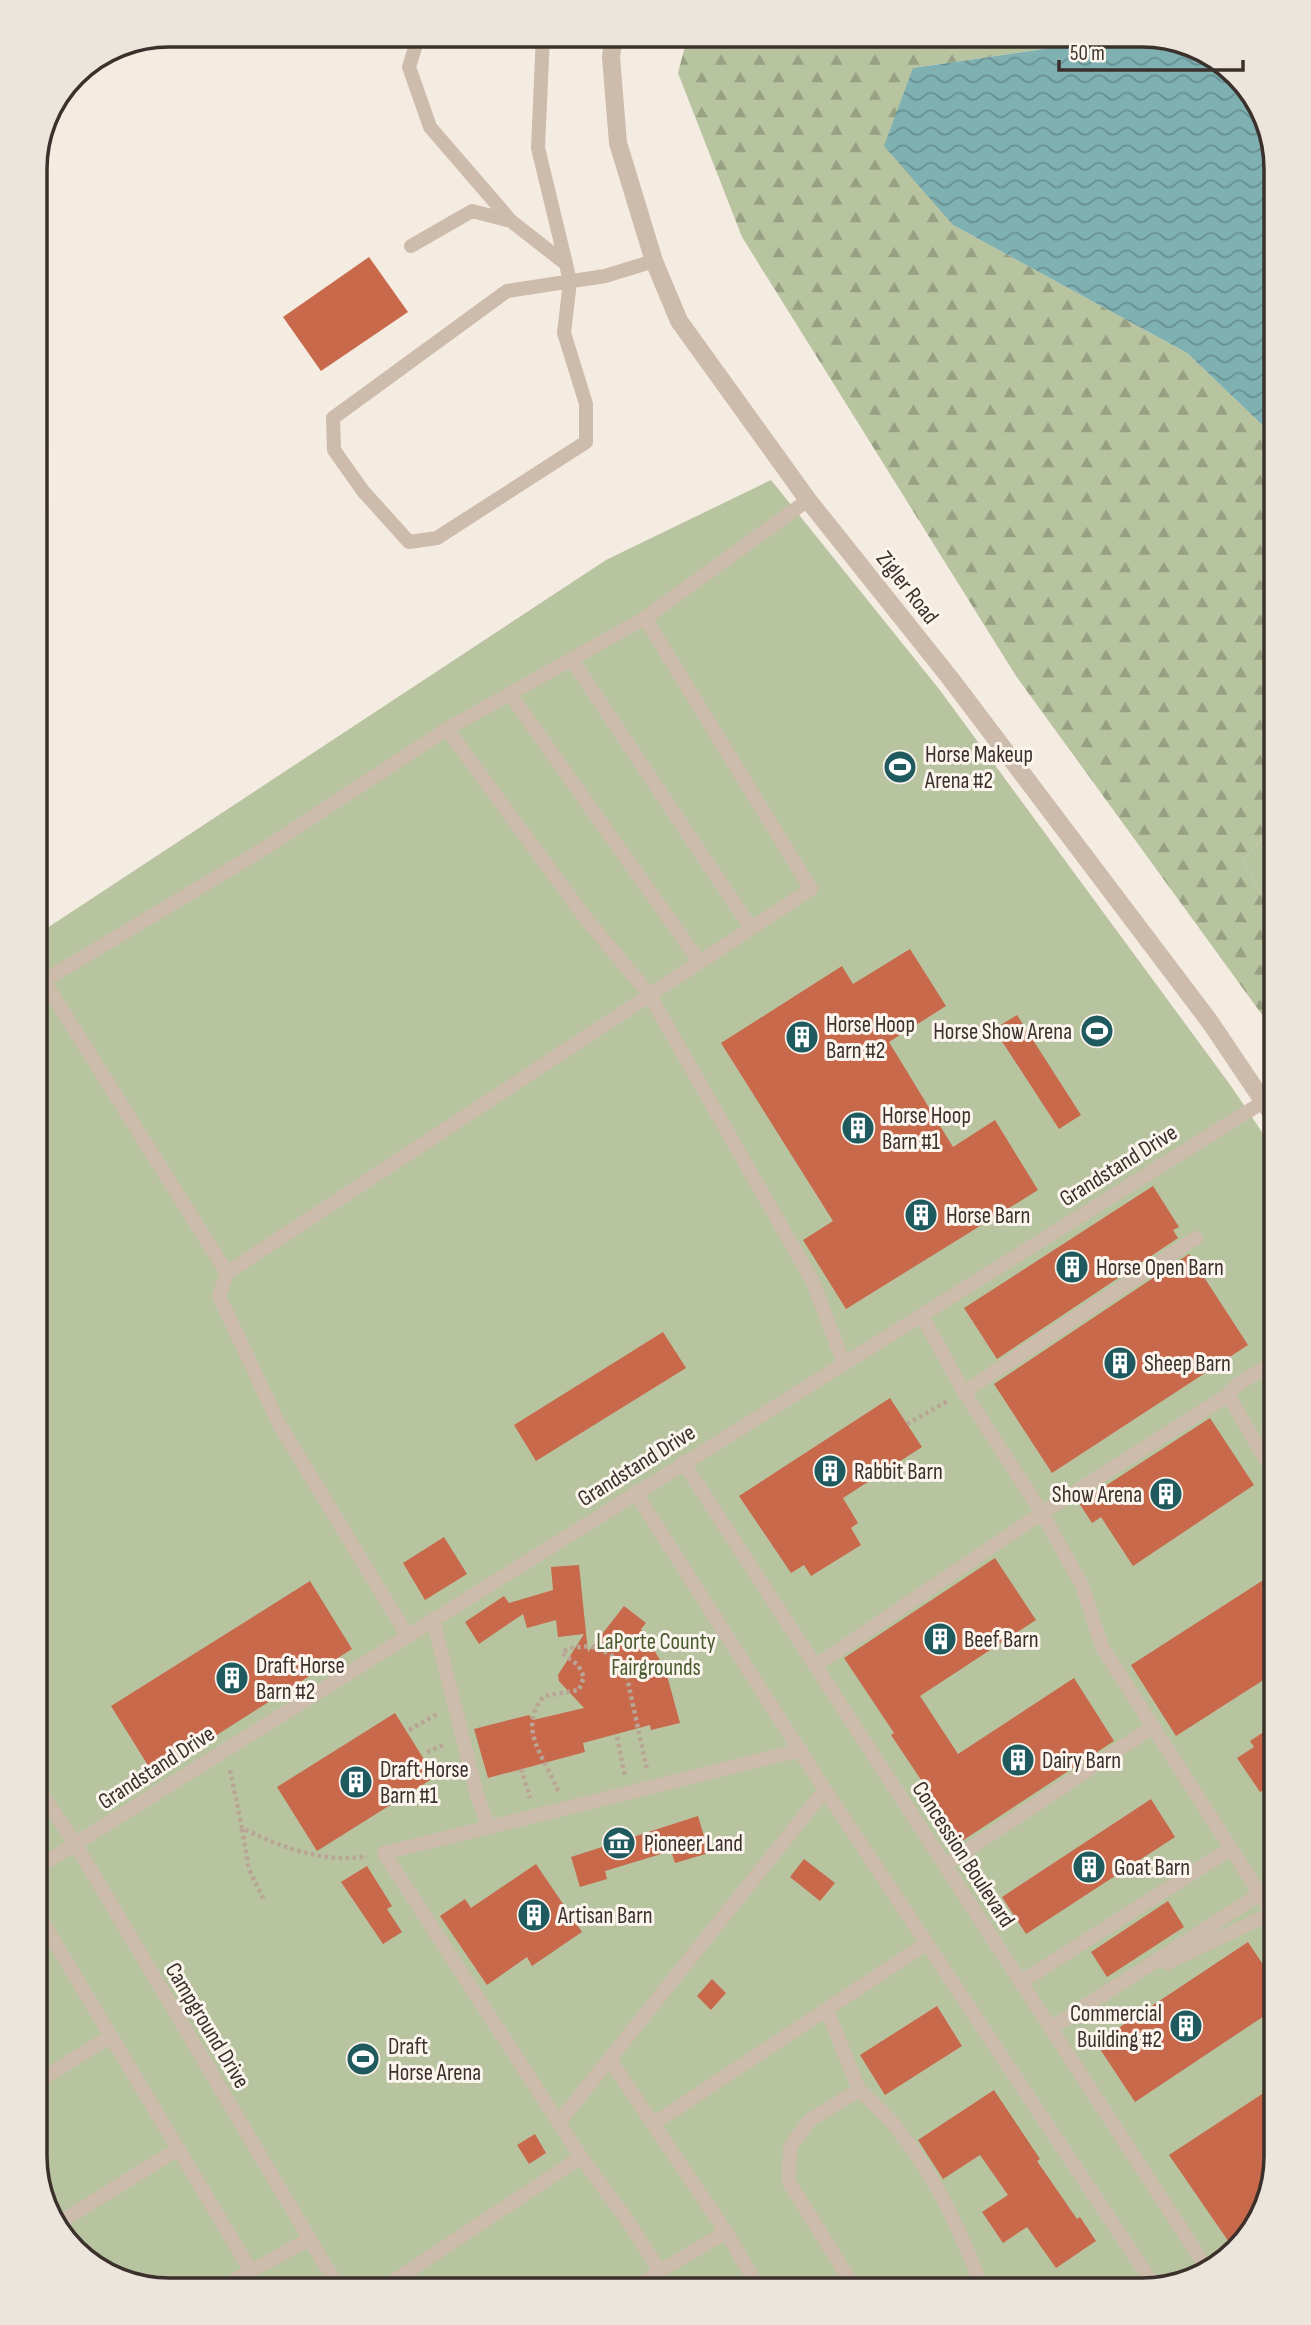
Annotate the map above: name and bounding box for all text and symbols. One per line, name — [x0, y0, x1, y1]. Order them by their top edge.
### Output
scale bar — [1059, 28, 1243, 72]
text: 50 m — [1070, 41, 1105, 66]
street label: Zigler Road — [870, 545, 944, 630]
place label: Horse Makeup Arena #2 — [924, 741, 1033, 795]
sports icon: Horse Makeup Arena #2 — [881, 748, 919, 786]
place label: Horse Hoop Barn #2 — [826, 1011, 915, 1065]
sports icon: Horse Show Arena — [1078, 1012, 1116, 1050]
building icon: Horse Hoop Barn #2 — [783, 1018, 821, 1056]
place label: Horse Show Arena — [933, 1018, 1072, 1046]
place label: Horse Hoop Barn #1 — [882, 1102, 971, 1156]
building icon: Horse Hoop Barn #1 — [839, 1109, 877, 1147]
street label: Grandstand Drive — [1055, 1119, 1182, 1213]
building icon: Horse Barn — [902, 1196, 940, 1234]
place label: Horse Barn — [946, 1202, 1030, 1230]
building icon: Horse Open Barn — [1053, 1248, 1091, 1286]
place label: Horse Open Barn — [1096, 1254, 1224, 1282]
building icon: Sheep Barn — [1101, 1344, 1139, 1382]
place label: Sheep Barn — [1144, 1350, 1231, 1378]
street label: Grandstand Drive — [573, 1419, 700, 1513]
building icon: Rabbit Barn — [811, 1452, 849, 1490]
place label: Rabbit Barn — [854, 1458, 943, 1486]
building icon: Show Arena — [1147, 1475, 1185, 1513]
place label: Show Arena — [1052, 1481, 1142, 1509]
building icon: Beef Barn — [921, 1620, 959, 1658]
place label: Beef Barn — [964, 1626, 1039, 1654]
park label: LaPorte County Fairgrounds — [596, 1628, 716, 1682]
place label: Draft Horse Barn #2 — [256, 1652, 345, 1706]
building icon: Draft Horse Barn #2 — [213, 1659, 251, 1697]
street label: Grandstand Drive — [93, 1720, 220, 1816]
building icon: Dairy Barn — [999, 1741, 1037, 1779]
place label: Dairy Barn — [1042, 1747, 1121, 1775]
place label: Draft Horse Barn #1 — [380, 1756, 469, 1810]
building icon: Draft Horse Barn #1 — [337, 1763, 375, 1801]
street label: Concession Boulevard — [906, 1776, 1021, 1933]
museum icon: Pioneer Land — [600, 1824, 638, 1862]
place label: Pioneer Land — [644, 1830, 743, 1858]
building icon: Goat Barn — [1070, 1848, 1108, 1886]
place label: Goat Barn — [1114, 1854, 1190, 1882]
building icon: Artisan Barn — [515, 1896, 553, 1934]
place label: Artisan Barn — [557, 1902, 653, 1930]
street label: Campground Drive — [159, 1958, 256, 2093]
place label: Commercial Building #2 — [1070, 2000, 1162, 2054]
building icon: Commercial Building #2 — [1167, 2007, 1205, 2045]
place label: Draft Horse Arena — [388, 2033, 481, 2087]
sports icon: Draft Horse Arena — [344, 2040, 382, 2078]

